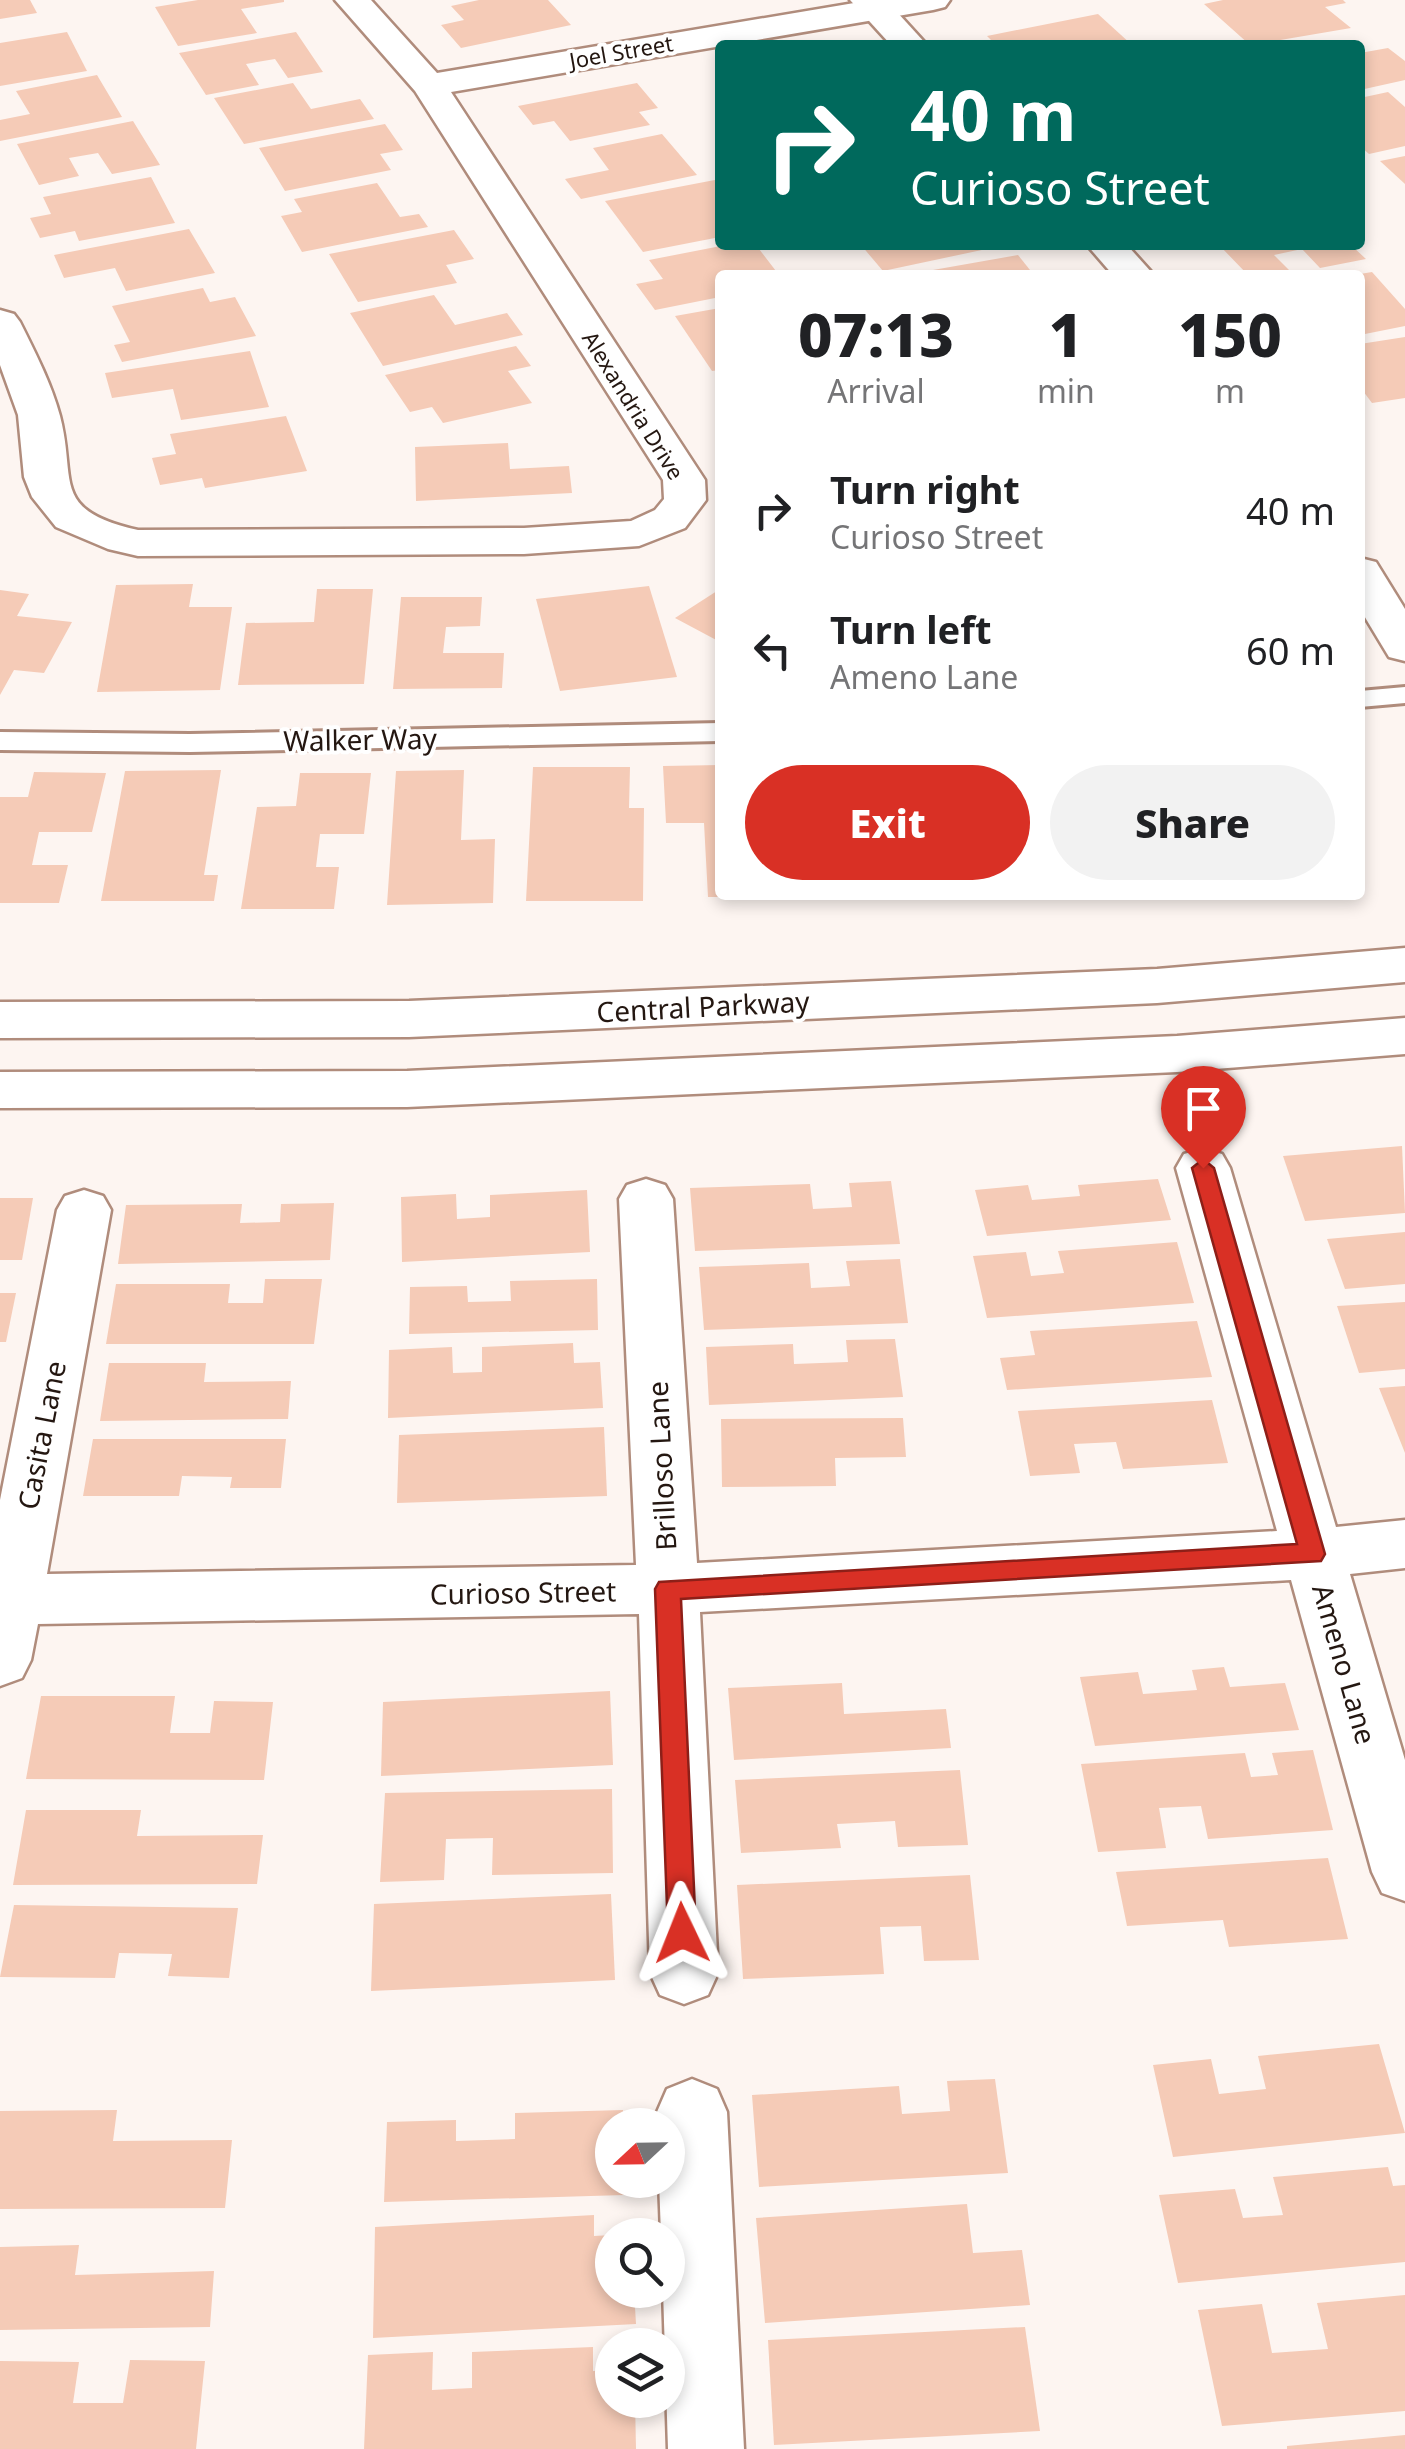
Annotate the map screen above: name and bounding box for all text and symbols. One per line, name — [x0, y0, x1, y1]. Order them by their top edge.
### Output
street label: Joel Street — [565, 27, 675, 75]
text: 40 m — [910, 66, 1077, 162]
icon: right — [745, 80, 875, 210]
text: Curioso Street — [910, 157, 1210, 218]
text: 07:13 — [798, 293, 954, 375]
text: 1 — [1049, 293, 1083, 375]
text: 150 — [1178, 293, 1282, 375]
street label: Alexandria Drive — [576, 325, 692, 485]
text: Arrival — [827, 369, 925, 412]
text: min — [1037, 369, 1095, 412]
text: m — [1215, 369, 1245, 412]
text: Turn right — [830, 463, 1020, 515]
icon: right — [745, 483, 800, 538]
text: 40 m — [1246, 484, 1335, 536]
text: Curioso Street — [830, 515, 1043, 558]
text: Turn left — [830, 603, 992, 655]
icon: left — [745, 623, 800, 678]
text: 60 m — [1246, 624, 1335, 676]
text: Ameno Lane — [830, 655, 1018, 698]
street label: Walker Way — [283, 719, 438, 759]
button: Exit — [745, 765, 1030, 880]
button: Share — [1050, 765, 1335, 880]
street label: Central Parkway — [596, 981, 811, 1031]
pin — [1161, 1066, 1246, 1169]
icon: arrive — [1176, 1081, 1231, 1136]
street label: Casita Lane — [8, 1357, 74, 1513]
street label: Brilloso Lane — [638, 1380, 684, 1552]
street label: Curioso Street — [429, 1571, 617, 1613]
street label: Ameno Lane — [1304, 1580, 1386, 1748]
position arrow — [630, 1881, 734, 1985]
north arrow — [595, 2108, 685, 2198]
map controls — [595, 2108, 685, 2418]
button: search — [595, 2218, 685, 2308]
button: layers — [595, 2328, 685, 2418]

